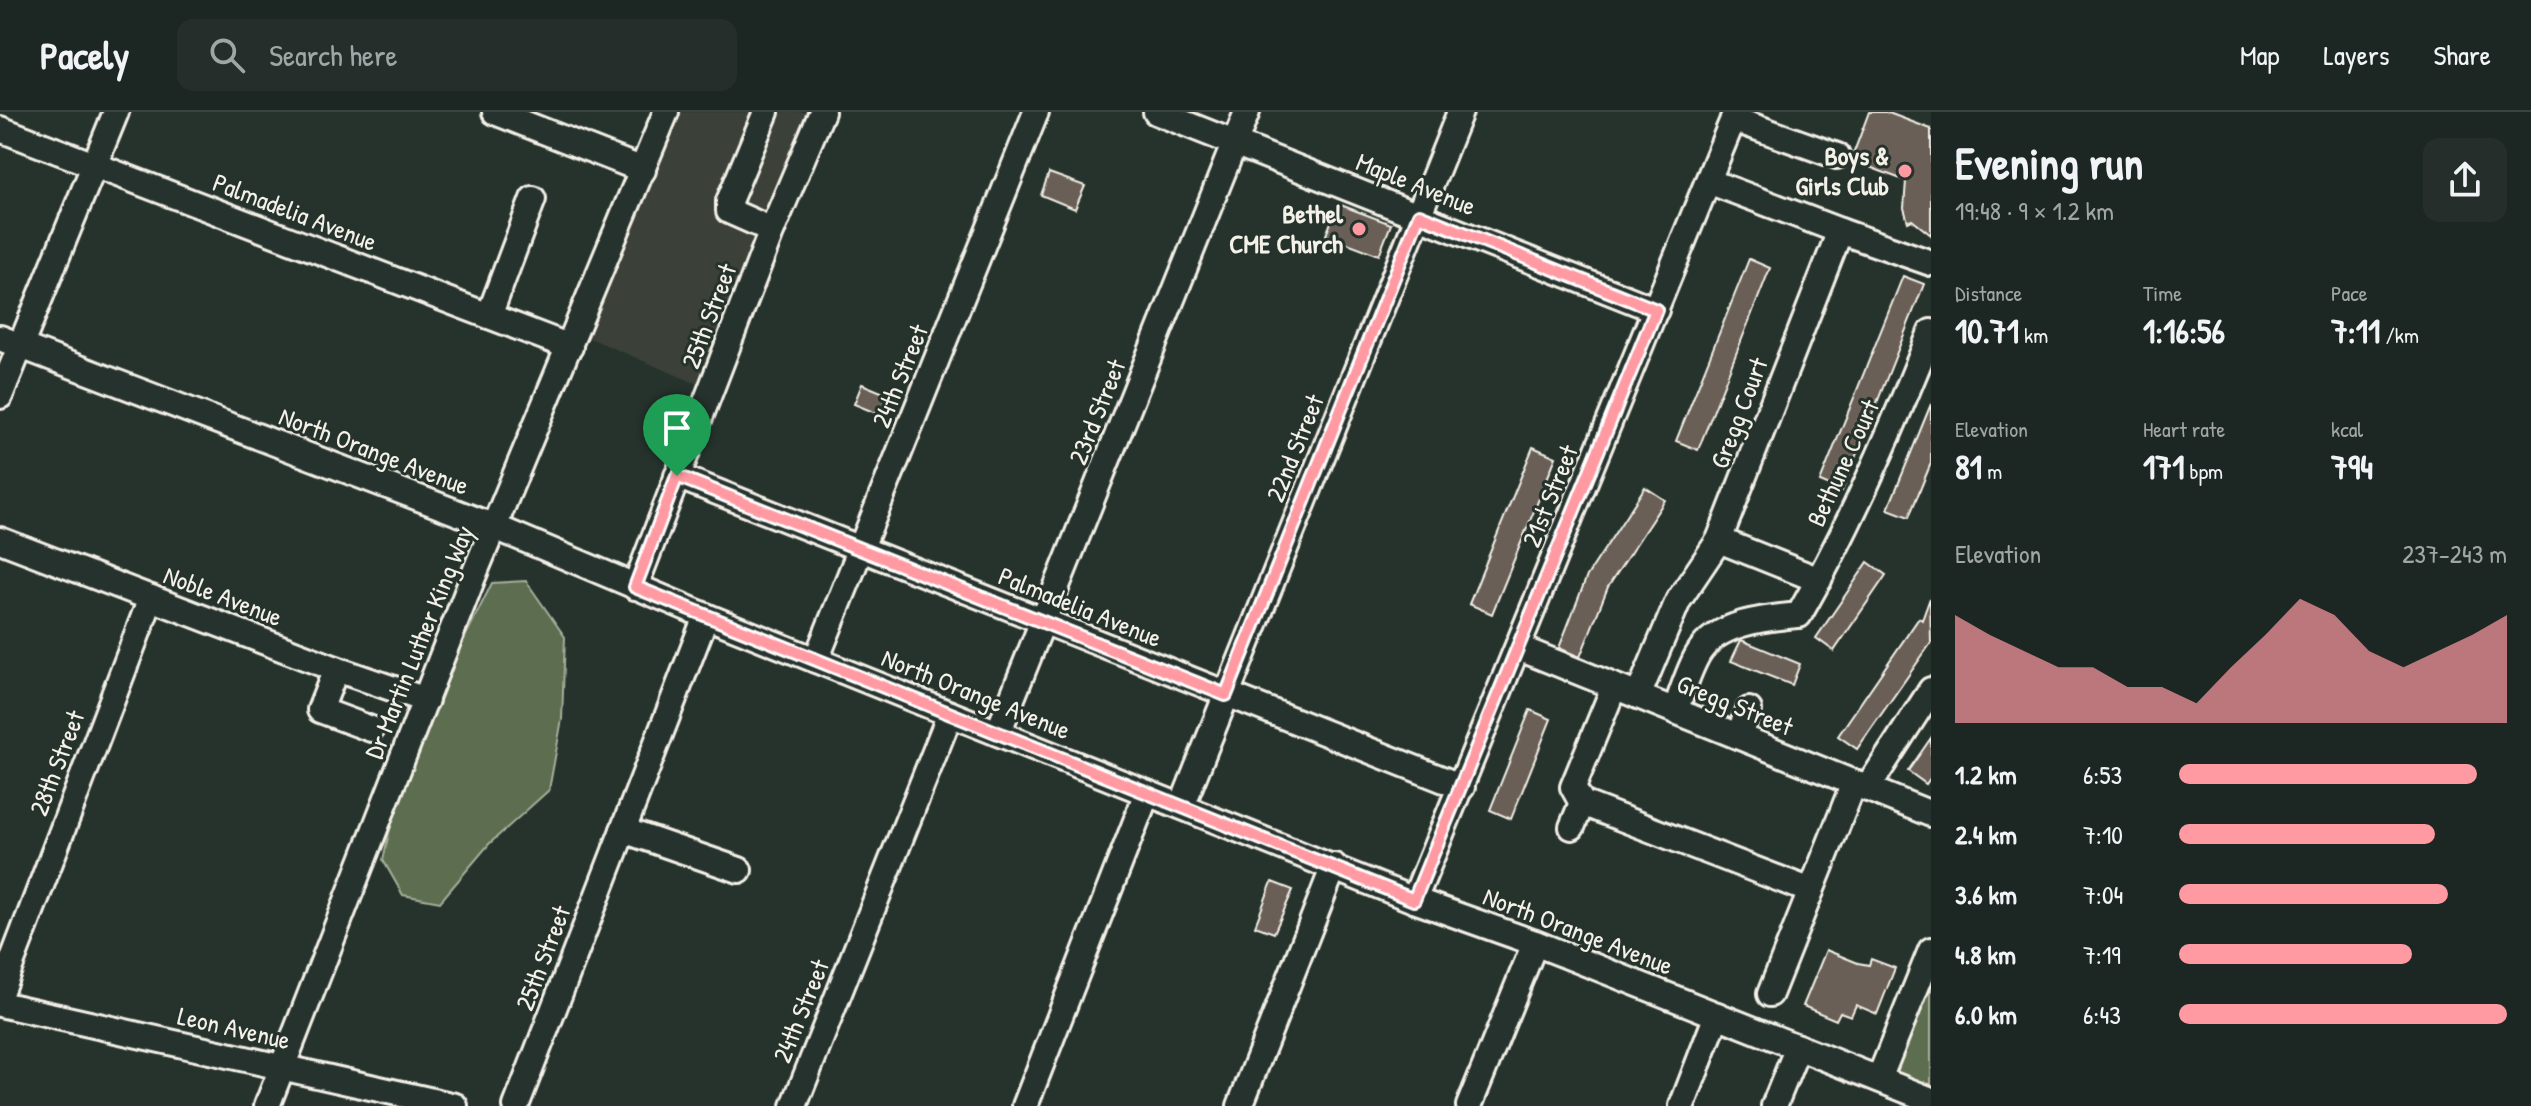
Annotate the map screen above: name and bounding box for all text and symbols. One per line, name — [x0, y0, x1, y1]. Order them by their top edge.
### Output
search box — [177, 19, 737, 91]
text: Pacely — [40, 29, 129, 81]
icon: search — [205, 33, 249, 77]
text: Search here — [269, 35, 397, 75]
text: Map — [2240, 36, 2280, 74]
text: Layers — [2324, 36, 2389, 74]
text: Share — [2433, 36, 2491, 74]
text: Evening run — [1955, 133, 2143, 193]
place label: Boys & Girls Club — [1796, 138, 1889, 203]
button: share — [2423, 138, 2507, 222]
street label: Maple Avenue — [1351, 144, 1481, 223]
marker: Boys & Girls Club — [1896, 162, 1914, 180]
street label: Palmadelia Avenue — [208, 164, 382, 259]
text: 19:48 · 9 × 1.2 km — [1955, 193, 2114, 228]
place label: Bethel CME Church — [1229, 196, 1344, 261]
marker: Bethel CME Church — [1350, 220, 1368, 238]
street label: 25th Street — [673, 257, 745, 373]
text: Distance — [1955, 278, 2022, 308]
text: Time — [2143, 278, 2182, 308]
text: Pace — [2331, 278, 2368, 308]
text: 10.71 — [1955, 308, 2019, 354]
text: 1:16:56 — [2143, 308, 2225, 354]
text: 7:11 — [2331, 308, 2380, 354]
street label: 24th Street — [863, 318, 936, 433]
text: km — [2019, 320, 2048, 350]
text: /km — [2380, 320, 2419, 350]
street label: Gregg Court — [1701, 351, 1776, 473]
street label: 23rd Street — [1060, 353, 1134, 470]
street label: 22nd Street — [1257, 388, 1332, 507]
street label: Bethune Court — [1798, 393, 1888, 532]
pin — [643, 394, 711, 476]
street label: North Orange Avenue — [274, 398, 474, 503]
icon: arrive — [655, 406, 699, 450]
text: Elevation — [1955, 414, 2028, 444]
text: Heart rate — [2143, 414, 2225, 444]
text: kcal — [2331, 414, 2363, 444]
street label: 21st Street — [1513, 439, 1586, 552]
text: 81 — [1955, 444, 1982, 490]
text: 171 — [2143, 444, 2185, 490]
text: 794 — [2331, 444, 2373, 490]
text: m — [1982, 456, 2002, 486]
text: bpm — [2185, 456, 2223, 486]
street label: Dr Martin Luther King Way — [356, 520, 481, 764]
text: Elevation — [1955, 536, 2041, 571]
text: 237–243 m — [2402, 536, 2507, 571]
street label: Noble Avenue — [159, 557, 287, 634]
street label: Palmadelia Avenue — [994, 558, 1167, 655]
street label: North Orange Avenue — [877, 640, 1076, 747]
street label: Gregg Street — [1672, 665, 1799, 744]
street label: 28th Street — [21, 704, 93, 820]
text: 1.2 km — [1955, 757, 2017, 792]
text: 6:53 — [2083, 757, 2122, 792]
text: 2.4 km — [1955, 817, 2017, 852]
text: 7:10 — [2083, 817, 2123, 852]
text: 3.6 km — [1955, 877, 2017, 912]
text: 7:04 — [2083, 877, 2123, 912]
street label: North Orange Avenue — [1478, 878, 1678, 983]
street label: 25th Street — [507, 899, 579, 1015]
text: 4.8 km — [1955, 937, 2016, 972]
text: 7:19 — [2083, 937, 2121, 972]
street label: 24th Street — [764, 953, 837, 1068]
text: 6.0 km — [1955, 997, 2017, 1032]
text: 6:43 — [2083, 997, 2121, 1032]
street label: Leon Avenue — [175, 998, 294, 1057]

